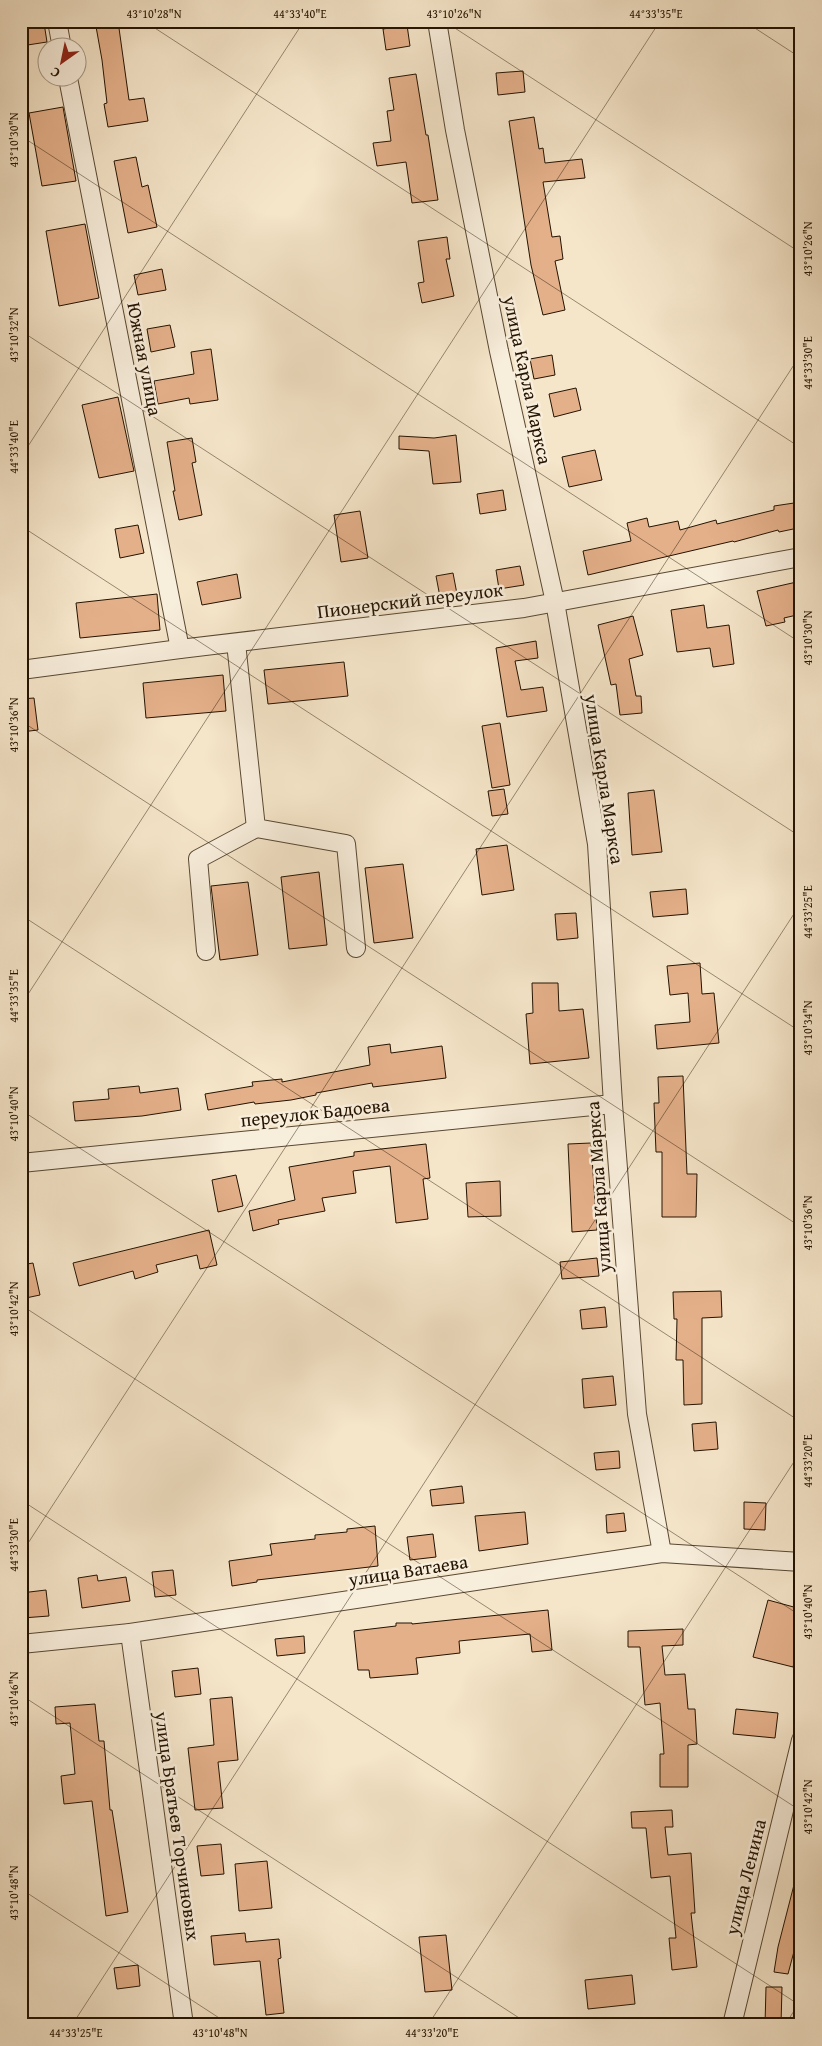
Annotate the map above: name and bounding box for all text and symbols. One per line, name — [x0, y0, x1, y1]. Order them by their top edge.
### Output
text: 43°10'28"N — [126, 5, 182, 22]
text: 44°33'40"E — [273, 5, 327, 22]
text: 43°10'26"N — [426, 5, 482, 22]
text: 44°33'35"E — [629, 5, 683, 22]
north arrow — [38, 38, 88, 88]
text: С — [46, 62, 64, 83]
text: 43°10'30"N — [5, 112, 22, 168]
text: 43°10'26"N — [799, 221, 816, 277]
street label: улица Карла Маркса — [496, 292, 560, 467]
street label: Южная улица — [120, 300, 170, 418]
text: 43°10'32"N — [5, 307, 22, 363]
text: 44°33'30"E — [799, 336, 816, 390]
text: 44°33'40"E — [5, 420, 22, 474]
street label: Пионерский переулок — [315, 575, 505, 625]
text: 43°10'30"N — [799, 610, 816, 666]
street label: улица Карла Маркса — [578, 691, 632, 866]
text: 43°10'36"N — [5, 697, 22, 753]
text: 44°33'25"E — [799, 885, 816, 939]
text: 44°33'35"E — [5, 969, 22, 1023]
text: 43°10'34"N — [799, 1000, 816, 1056]
text: 43°10'40"N — [5, 1086, 22, 1142]
street label: переулок Бадоева — [239, 1090, 391, 1134]
street label: улица Карла Маркса — [578, 1100, 618, 1275]
text: 43°10'36"N — [799, 1195, 816, 1251]
text: 43°10'42"N — [5, 1281, 22, 1337]
text: 44°33'20"E — [799, 1434, 816, 1488]
text: 44°33'30"E — [5, 1518, 22, 1572]
street label: улица Ватаева — [345, 1547, 470, 1593]
text: 43°10'40"N — [799, 1584, 816, 1640]
text: 43°10'46"N — [5, 1671, 22, 1727]
street label: улица Братьев Торчиновых — [148, 1709, 208, 1943]
text: 43°10'42"N — [799, 1779, 816, 1835]
street label: улица Ленина — [717, 1816, 773, 1939]
text: 43°10'48"N — [5, 1865, 22, 1921]
text: 44°33'25"E — [49, 2024, 103, 2041]
text: 43°10'48"N — [192, 2024, 248, 2041]
text: 44°33'20"E — [405, 2024, 459, 2041]

